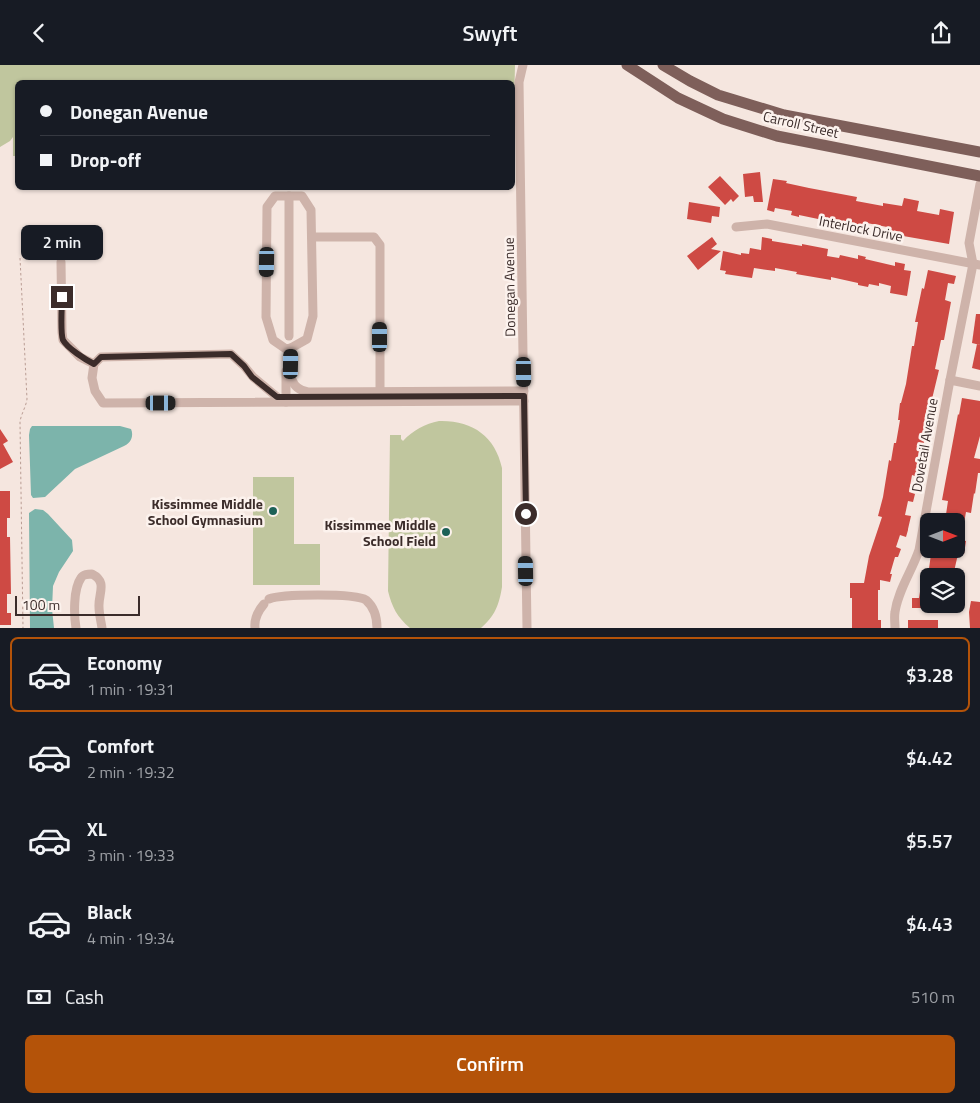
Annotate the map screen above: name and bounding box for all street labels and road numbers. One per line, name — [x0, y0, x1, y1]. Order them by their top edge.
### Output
street label: Carroll Street — [761, 105, 841, 143]
street label: Interlock Drive — [817, 210, 905, 246]
street label: Donegan Avenue — [498, 237, 520, 337]
street label: Dovetail Avenue — [905, 396, 943, 494]

